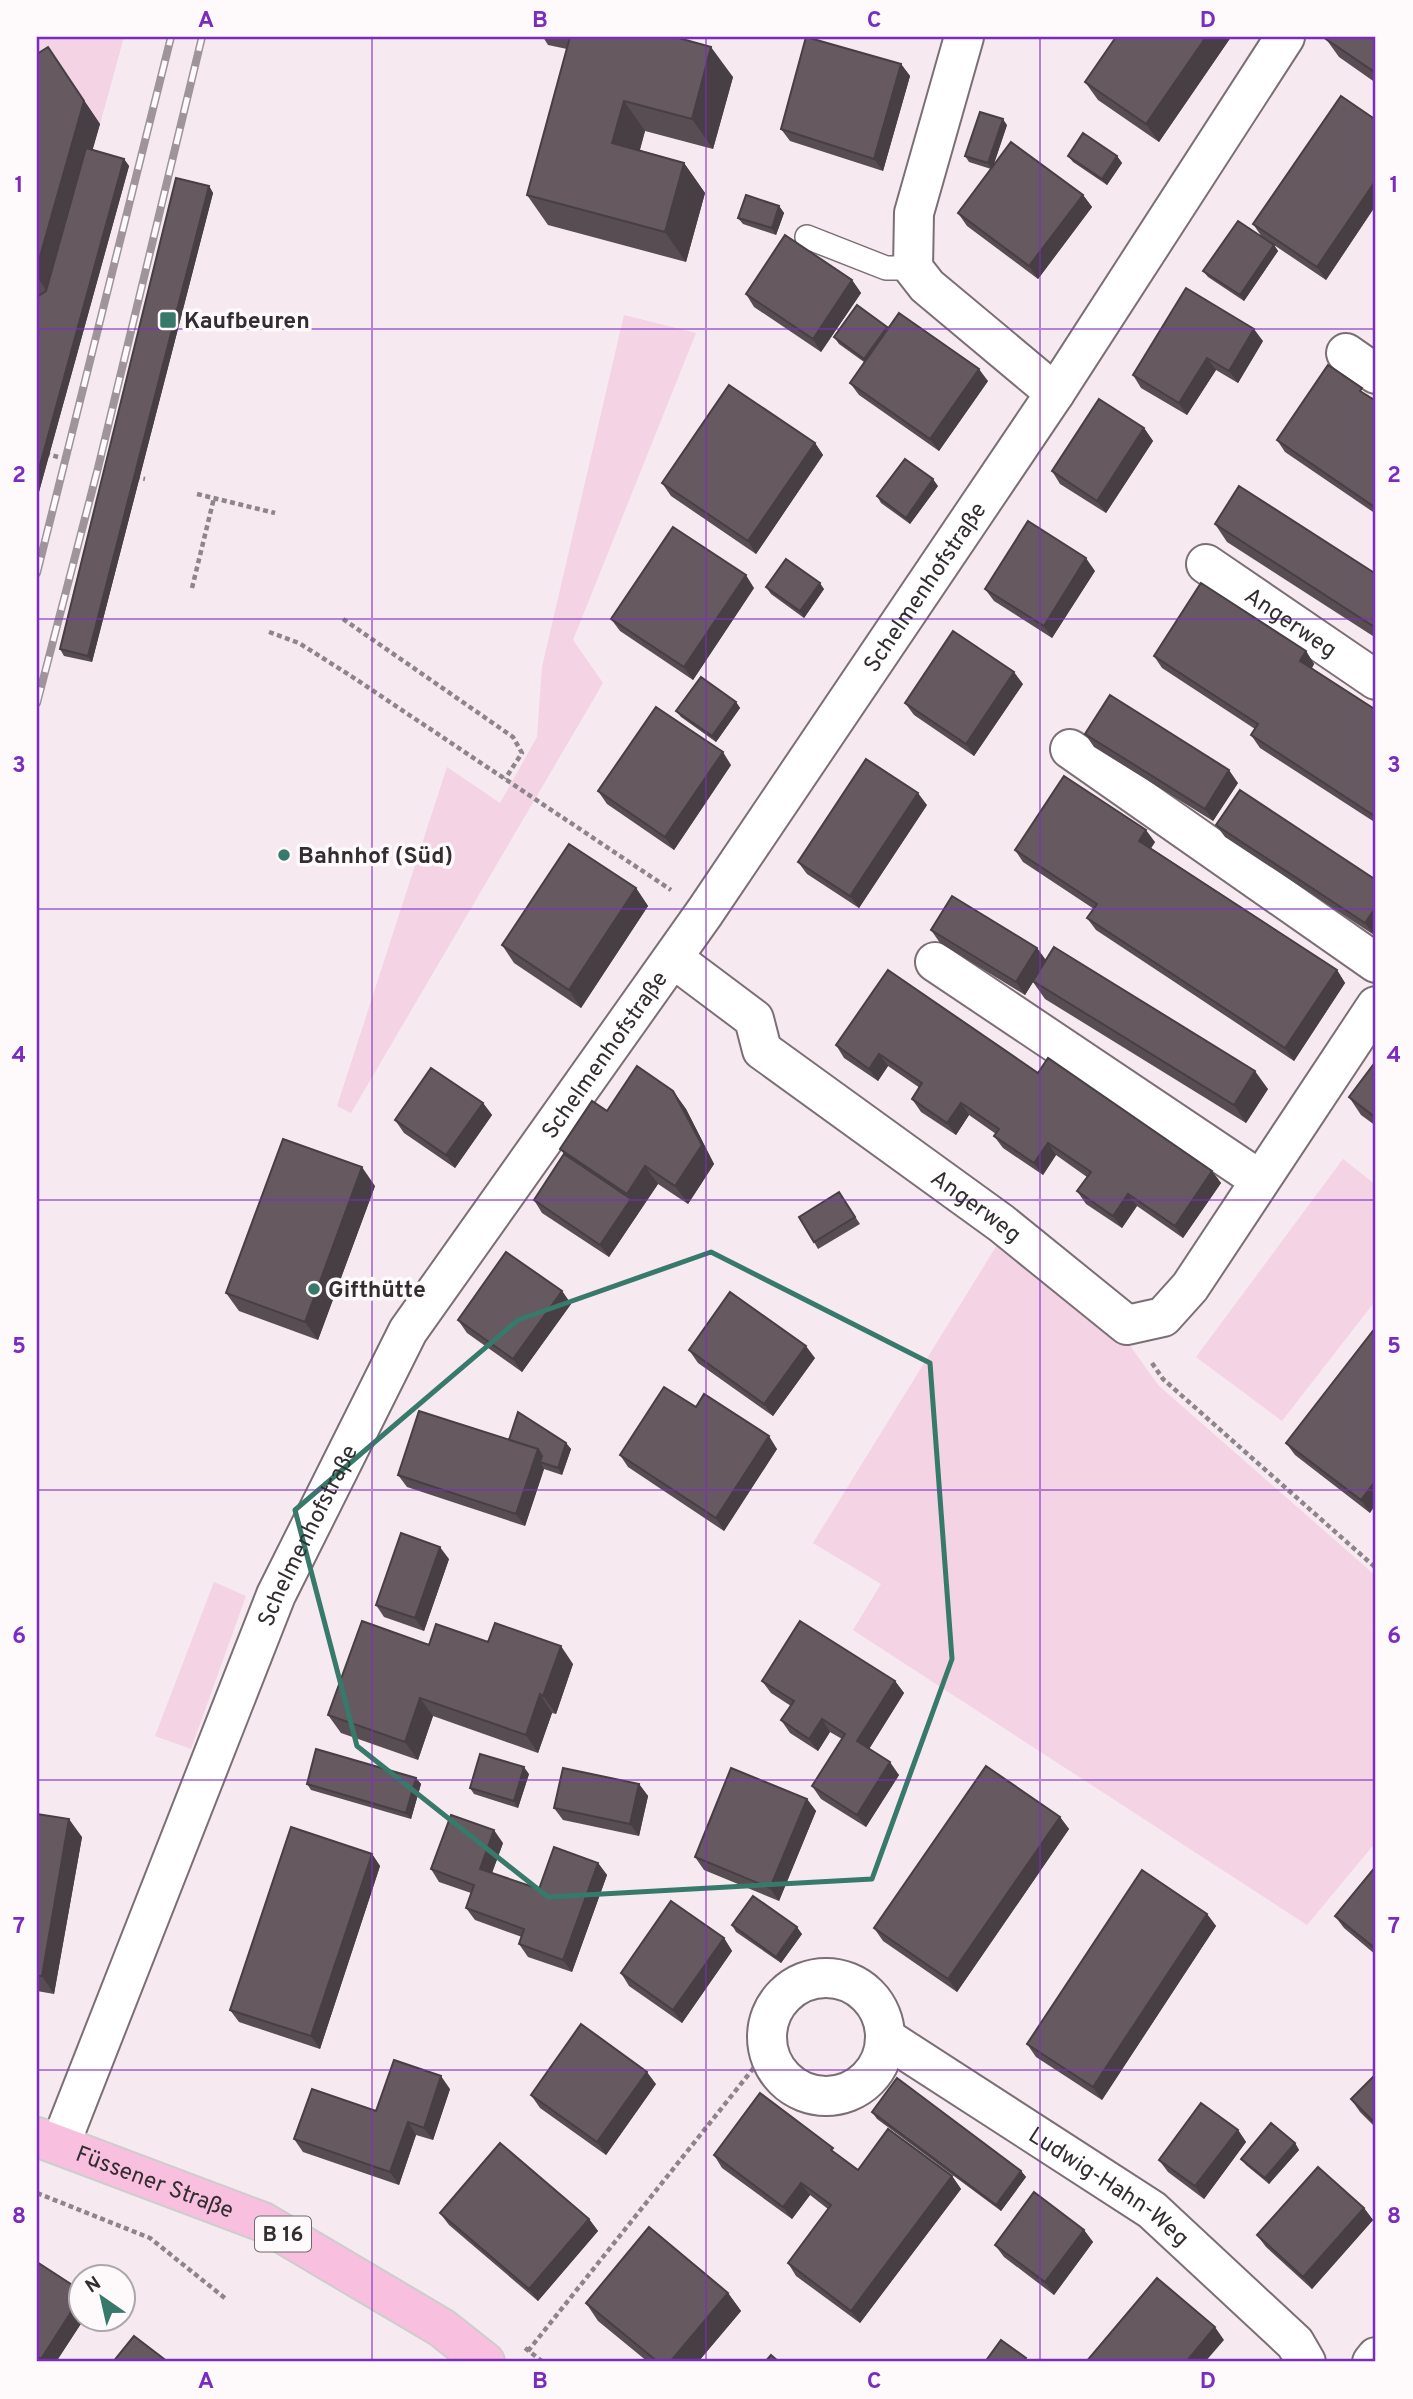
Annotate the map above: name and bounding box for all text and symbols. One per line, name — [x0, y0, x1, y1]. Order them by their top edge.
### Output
text: A — [198, 7, 214, 36]
text: B — [532, 7, 548, 36]
text: C — [867, 7, 881, 36]
text: D — [1200, 7, 1216, 36]
text: 1 — [14, 172, 24, 201]
text: 1 — [1389, 172, 1399, 201]
place label: Kaufbeuren — [184, 308, 310, 337]
marker: Kaufbeuren — [158, 310, 178, 330]
text: 2 — [12, 462, 26, 491]
text: 2 — [1387, 462, 1401, 491]
street label: Schelmenhofstraße — [859, 497, 994, 679]
street label: Angerweg — [1238, 582, 1341, 666]
text: 3 — [12, 752, 26, 781]
text: 3 — [1387, 752, 1401, 781]
place label: Bahnhof (Süd) — [298, 843, 453, 872]
marker: Bahnhof (Süd) — [276, 847, 292, 863]
street label: Schelmenhofstraße — [537, 966, 675, 1145]
text: 4 — [12, 1042, 26, 1071]
text: 4 — [1387, 1042, 1401, 1071]
street label: Angerweg — [924, 1165, 1026, 1250]
place label: Gifthütte — [328, 1277, 426, 1306]
marker: Gifthütte — [306, 1281, 322, 1297]
text: 5 — [12, 1333, 26, 1362]
text: 5 — [1387, 1333, 1401, 1362]
street label: Schelmenhofstraße — [253, 1441, 366, 1631]
text: 6 — [12, 1623, 26, 1652]
text: 6 — [1387, 1623, 1401, 1652]
text: 7 — [13, 1913, 25, 1942]
text: 7 — [1388, 1913, 1400, 1942]
street label: Ludwig-Hahn-Weg — [1022, 2122, 1194, 2254]
street label: Füssener Straße — [71, 2141, 237, 2227]
text: 8 — [12, 2203, 26, 2232]
text: 8 — [1387, 2203, 1401, 2232]
road number: B 16 — [255, 2216, 311, 2252]
north arrow — [66, 2262, 136, 2332]
text: N — [81, 2272, 106, 2299]
text: A — [198, 2368, 214, 2397]
text: B — [532, 2368, 548, 2397]
text: C — [867, 2368, 881, 2397]
text: D — [1200, 2368, 1216, 2397]

